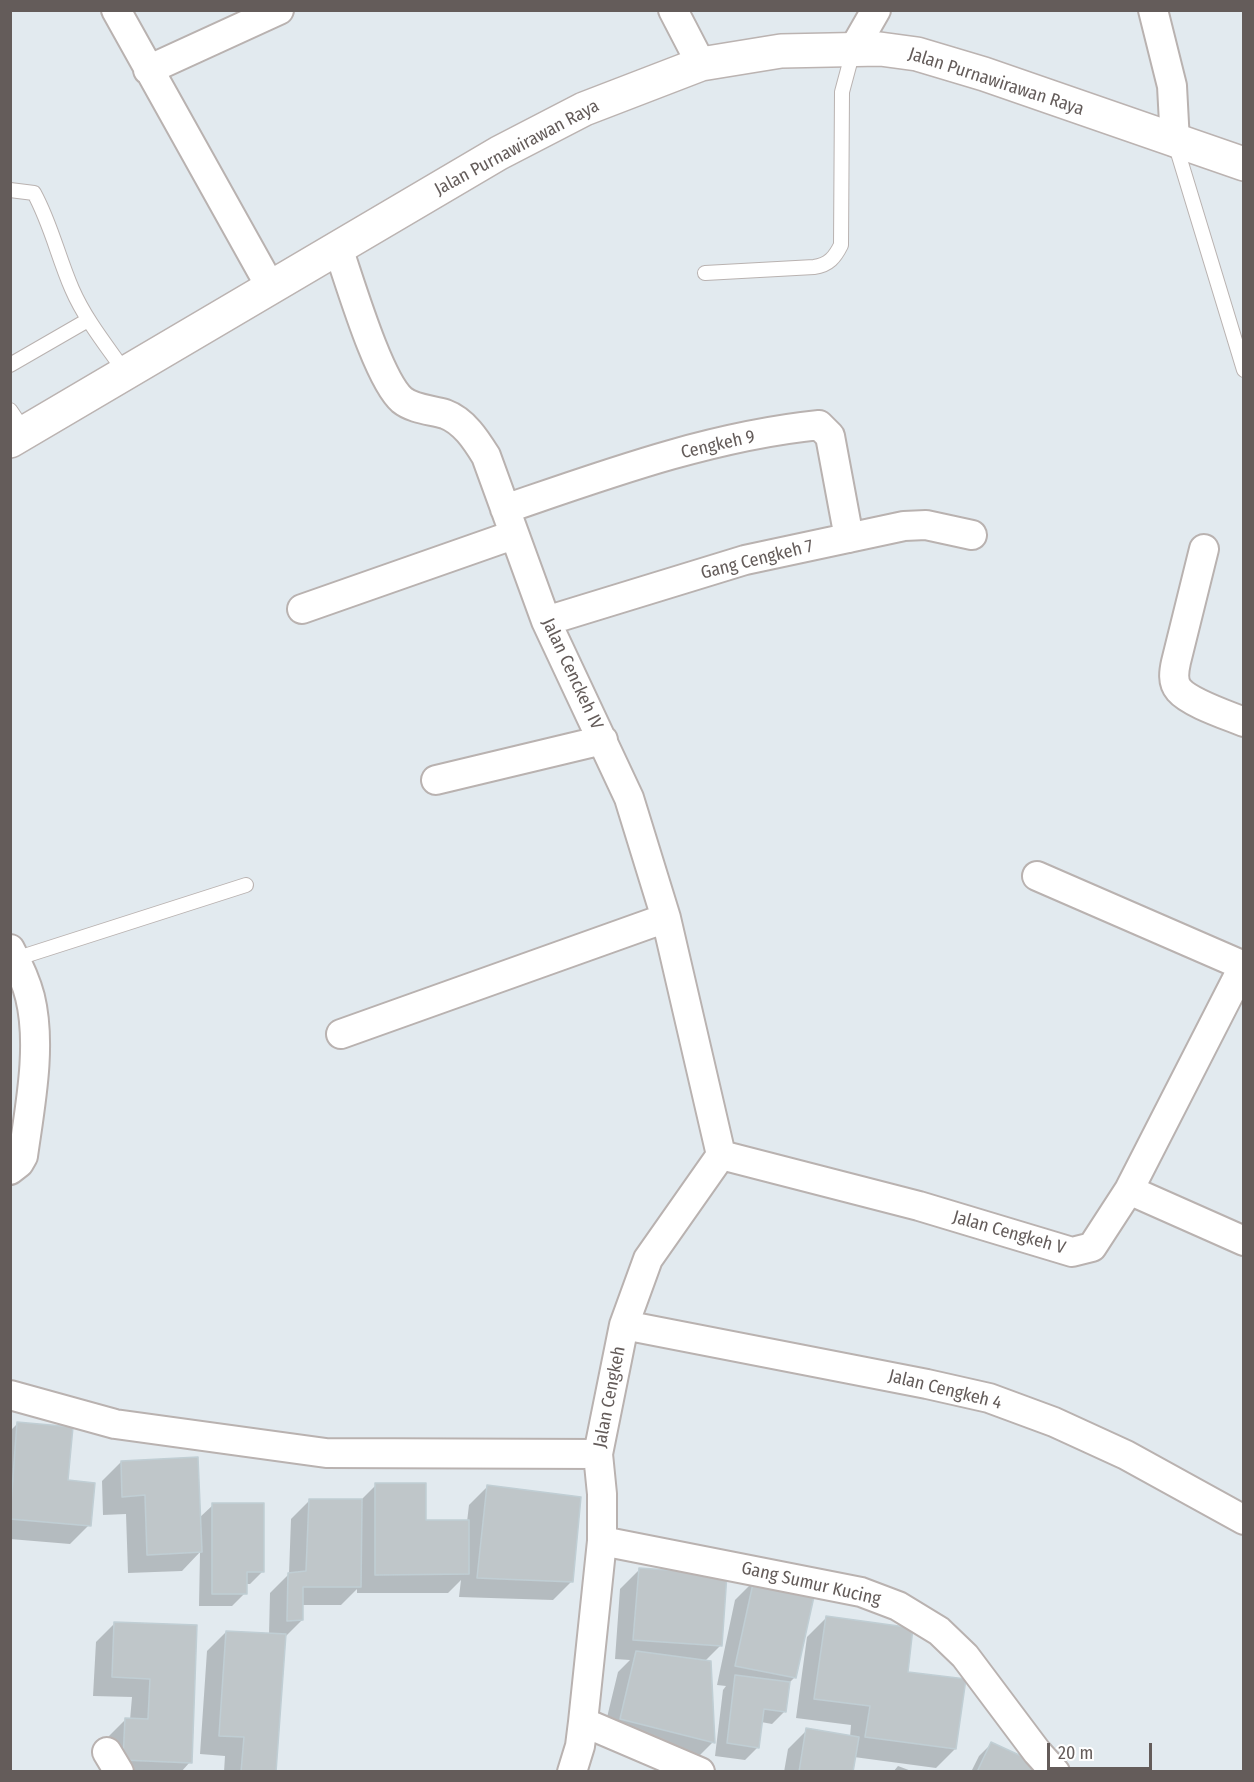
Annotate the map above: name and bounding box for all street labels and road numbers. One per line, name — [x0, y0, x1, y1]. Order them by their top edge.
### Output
street label: Jalan Purnawirawan Raya — [906, 43, 1086, 121]
street label: Jalan Purnawirawan Raya — [431, 95, 603, 201]
street label: Cengkeh 9 — [679, 426, 757, 464]
street label: Gang Cengkeh 7 — [699, 536, 815, 584]
street label: Jalan Cenckeh IV — [537, 615, 607, 733]
street label: Jalan Cengkeh V — [950, 1207, 1068, 1259]
street label: Jalan Cengkeh — [590, 1344, 630, 1450]
street label: Jalan Cengkeh 4 — [886, 1365, 1004, 1415]
street label: Gang Sumur Kucing — [739, 1557, 883, 1611]

